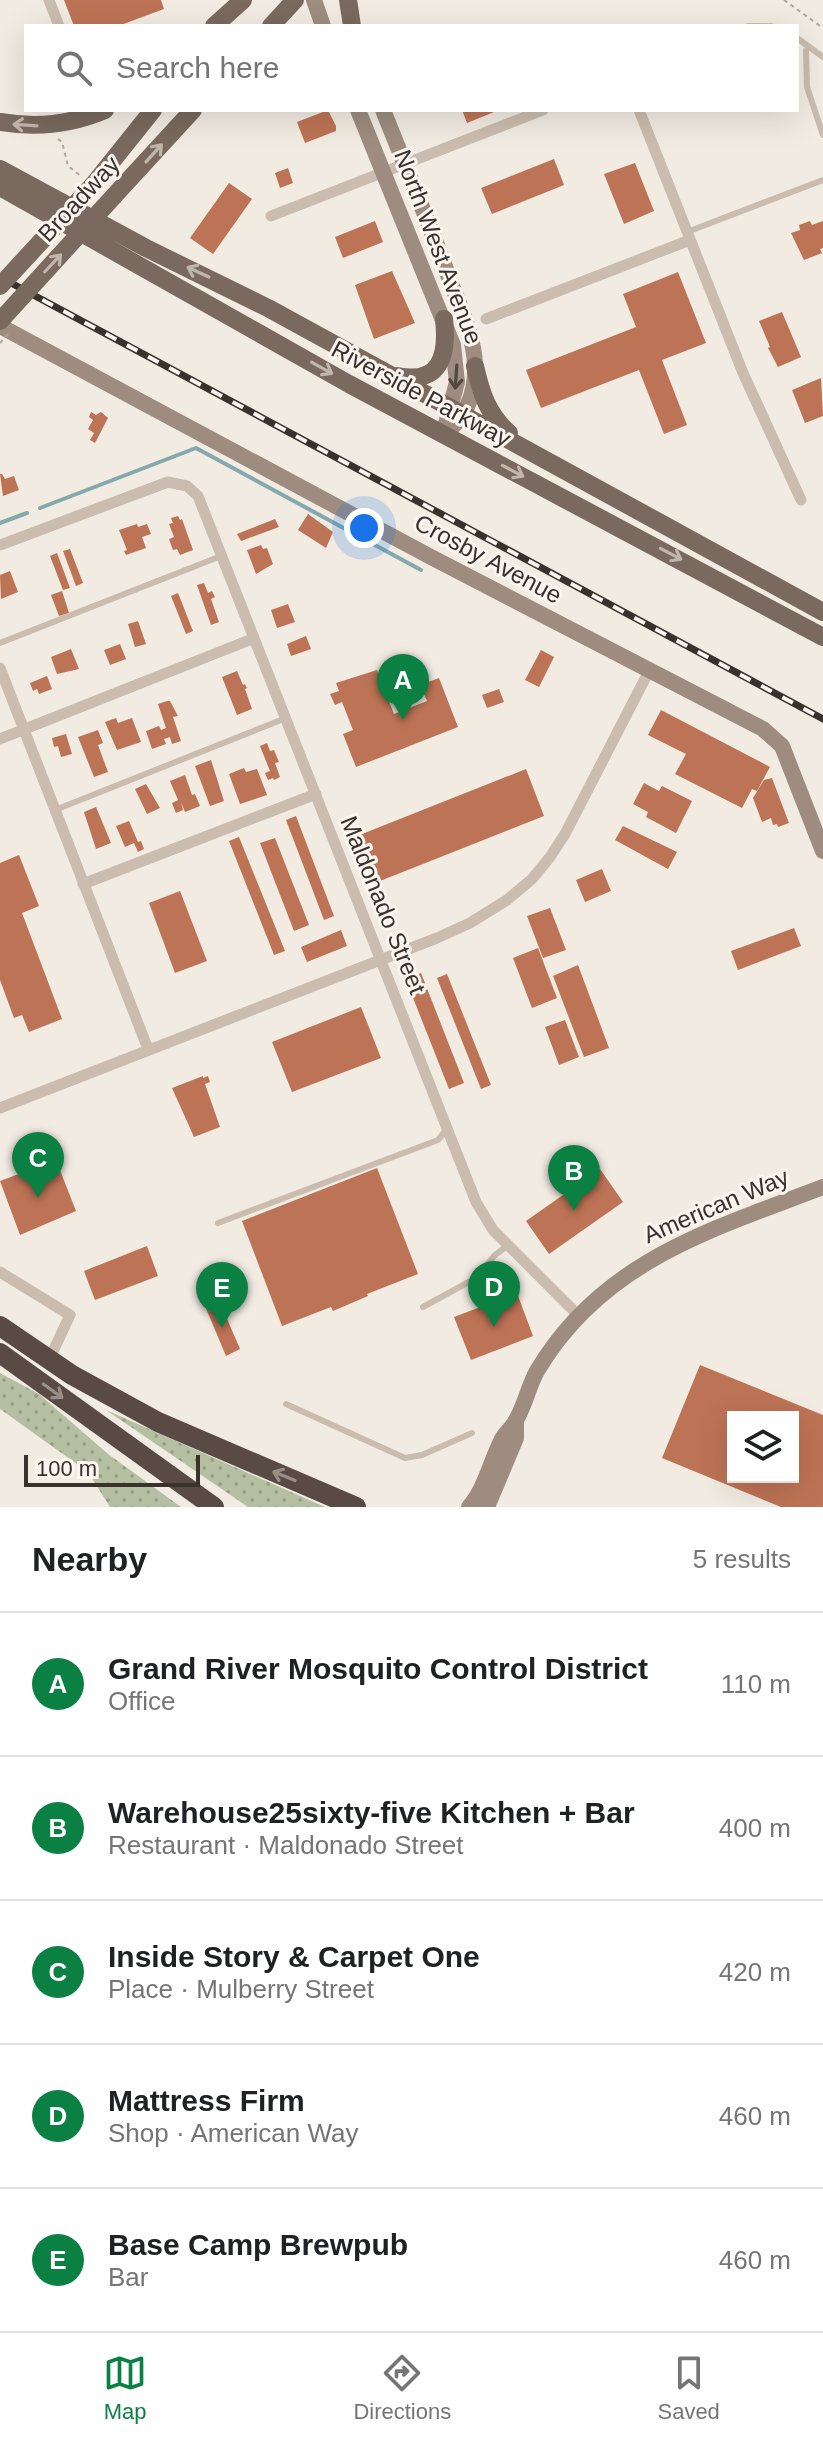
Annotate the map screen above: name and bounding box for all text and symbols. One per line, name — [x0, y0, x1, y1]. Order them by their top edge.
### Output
search box — [24, 24, 799, 112]
icon: search — [52, 46, 96, 90]
text: Search here — [116, 51, 279, 84]
one-way arrow — [12, 117, 39, 132]
one-way arrow — [144, 144, 162, 164]
street label: North West Avenue — [389, 146, 488, 348]
street label: Broadway — [32, 150, 125, 247]
one-way arrow — [43, 253, 62, 273]
one-way arrow — [186, 264, 210, 279]
street label: Riverside Parkway — [327, 335, 515, 452]
one-way arrow — [309, 361, 333, 377]
one-way arrow — [448, 363, 463, 390]
one-way arrow — [500, 463, 524, 479]
your location — [344, 508, 384, 548]
street label: Crosby Avenue — [410, 509, 566, 609]
one-way arrow — [658, 547, 682, 563]
pin: A — [377, 654, 429, 720]
street label: Maldonado Street — [335, 812, 432, 998]
pin: C — [12, 1132, 64, 1198]
pin: B — [548, 1145, 600, 1211]
street label: American Way — [639, 1163, 792, 1248]
pin: D — [468, 1261, 520, 1327]
pin: E — [196, 1262, 248, 1328]
one-way arrow — [42, 1383, 64, 1399]
map controls — [727, 1411, 799, 1483]
button: layers — [727, 1411, 799, 1483]
scale bar — [24, 1451, 200, 1487]
text: 100 m — [36, 1456, 97, 1481]
one-way arrow — [272, 1467, 297, 1482]
text: Nearby — [32, 1540, 147, 1578]
text: 5 results — [693, 1544, 791, 1574]
text: Grand River Mosquito Control District — [108, 1652, 648, 1685]
text: A — [49, 1669, 67, 1699]
text: 110 m — [721, 1669, 791, 1699]
text: Office — [108, 1686, 175, 1716]
text: Warehouse25sixty-five Kitchen + Bar — [108, 1796, 635, 1829]
text: B — [49, 1813, 67, 1843]
text: 400 m — [719, 1813, 791, 1843]
text: Restaurant · Maldonado Street — [108, 1830, 464, 1860]
text: Inside Story & Carpet One — [108, 1940, 480, 1973]
text: C — [49, 1957, 67, 1987]
text: 420 m — [719, 1957, 791, 1987]
text: Place · Mulberry Street — [108, 1974, 374, 2004]
text: Mattress Firm — [108, 2084, 305, 2117]
text: D — [49, 2101, 67, 2131]
text: 460 m — [719, 2101, 791, 2131]
text: Shop · American Way — [108, 2118, 358, 2148]
text: Base Camp Brewpub — [108, 2228, 408, 2261]
text: E — [49, 2245, 67, 2275]
text: 460 m — [719, 2245, 791, 2275]
text: Bar — [108, 2262, 148, 2292]
tab: Map — [103, 2351, 147, 2425]
tab: Directions — [353, 2351, 451, 2425]
tab: Saved — [657, 2351, 720, 2425]

